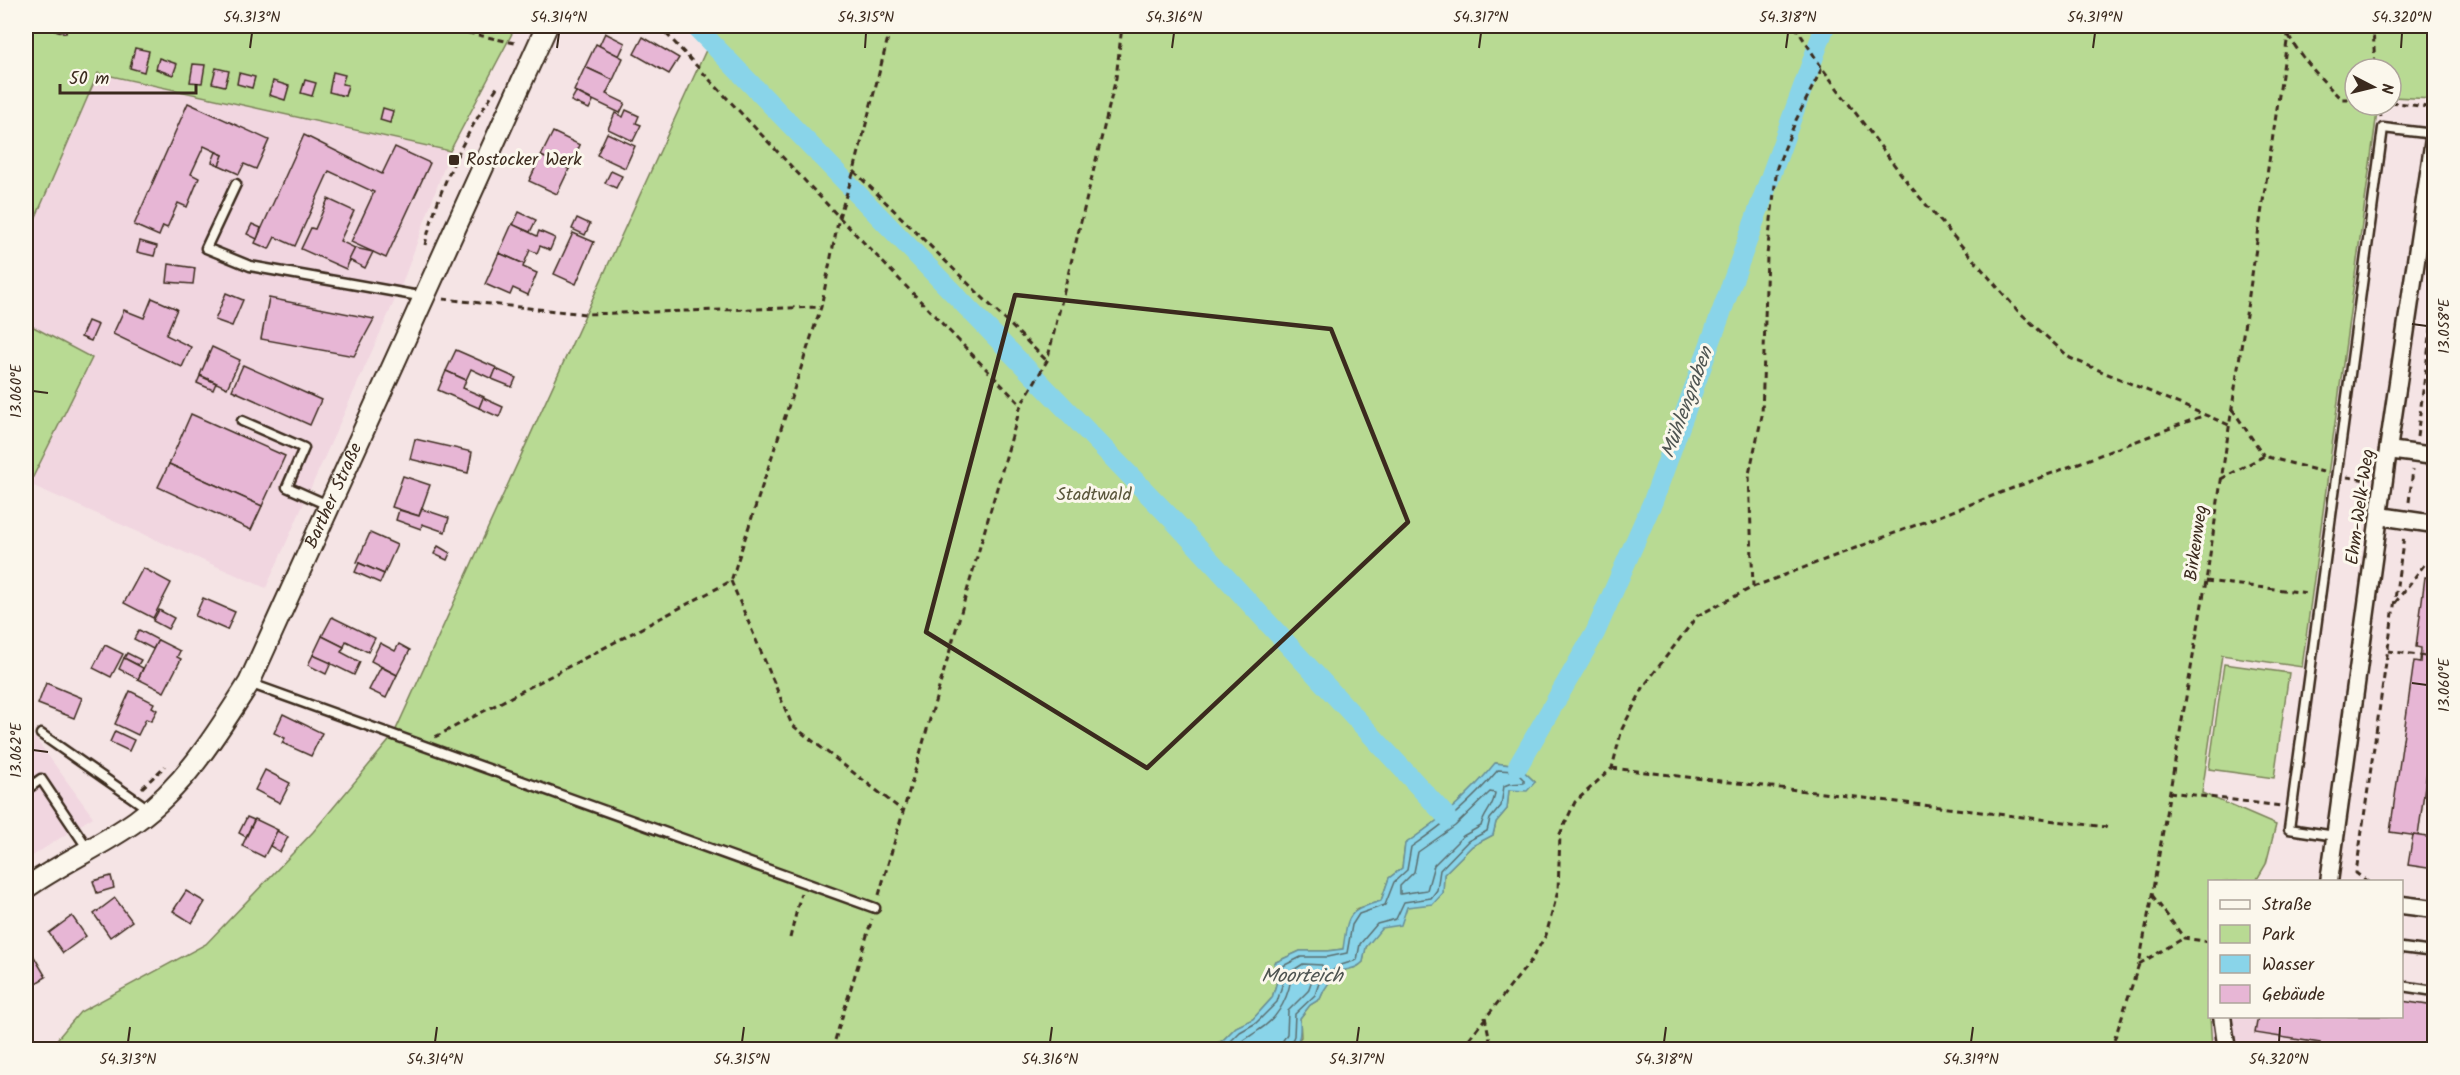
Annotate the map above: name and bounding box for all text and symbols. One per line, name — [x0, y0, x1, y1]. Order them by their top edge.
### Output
text: 54.313°N — [224, 6, 280, 30]
text: 54.314°N — [531, 6, 587, 30]
text: 54.315°N — [838, 6, 894, 30]
text: 54.316°N — [1146, 6, 1202, 30]
text: 54.317°N — [1453, 6, 1509, 30]
text: 54.318°N — [1759, 6, 1817, 30]
text: 54.319°N — [2067, 6, 2123, 30]
text: 54.320°N — [2372, 6, 2432, 30]
scale bar — [60, 57, 196, 95]
north arrow — [2343, 57, 2403, 117]
text: 50 m — [69, 65, 109, 94]
text: N — [2373, 82, 2399, 95]
place label: Rostocker Werk — [466, 146, 582, 175]
marker: Rostocker Werk — [447, 153, 461, 167]
text: 13.058°E — [2433, 297, 2457, 354]
water label: Mühlengraben — [1653, 342, 1723, 463]
text: 13.060°E — [5, 363, 29, 418]
street label: Barther Straße — [297, 438, 371, 553]
street label: Ehm-Welk-Weg — [2339, 447, 2383, 567]
park label: Stadtwald — [1057, 481, 1132, 510]
street label: Birkenweg — [2177, 503, 2217, 583]
text: 13.060°E — [2433, 657, 2457, 712]
text: 13.062°E — [5, 721, 29, 778]
legend — [2208, 880, 2403, 1018]
text: Straße — [2262, 891, 2312, 920]
text: Park — [2262, 921, 2295, 950]
text: Wasser — [2262, 951, 2315, 980]
water label: Moorteich — [1261, 961, 1345, 993]
text: Gebäude — [2262, 981, 2325, 1010]
text: 54.313°N — [100, 1048, 156, 1072]
text: 54.314°N — [407, 1048, 463, 1072]
text: 54.315°N — [714, 1048, 770, 1072]
text: 54.316°N — [1022, 1048, 1078, 1072]
text: 54.317°N — [1329, 1048, 1385, 1072]
text: 54.318°N — [1635, 1048, 1693, 1072]
text: 54.319°N — [1943, 1048, 1999, 1072]
text: 54.320°N — [2249, 1048, 2309, 1072]

